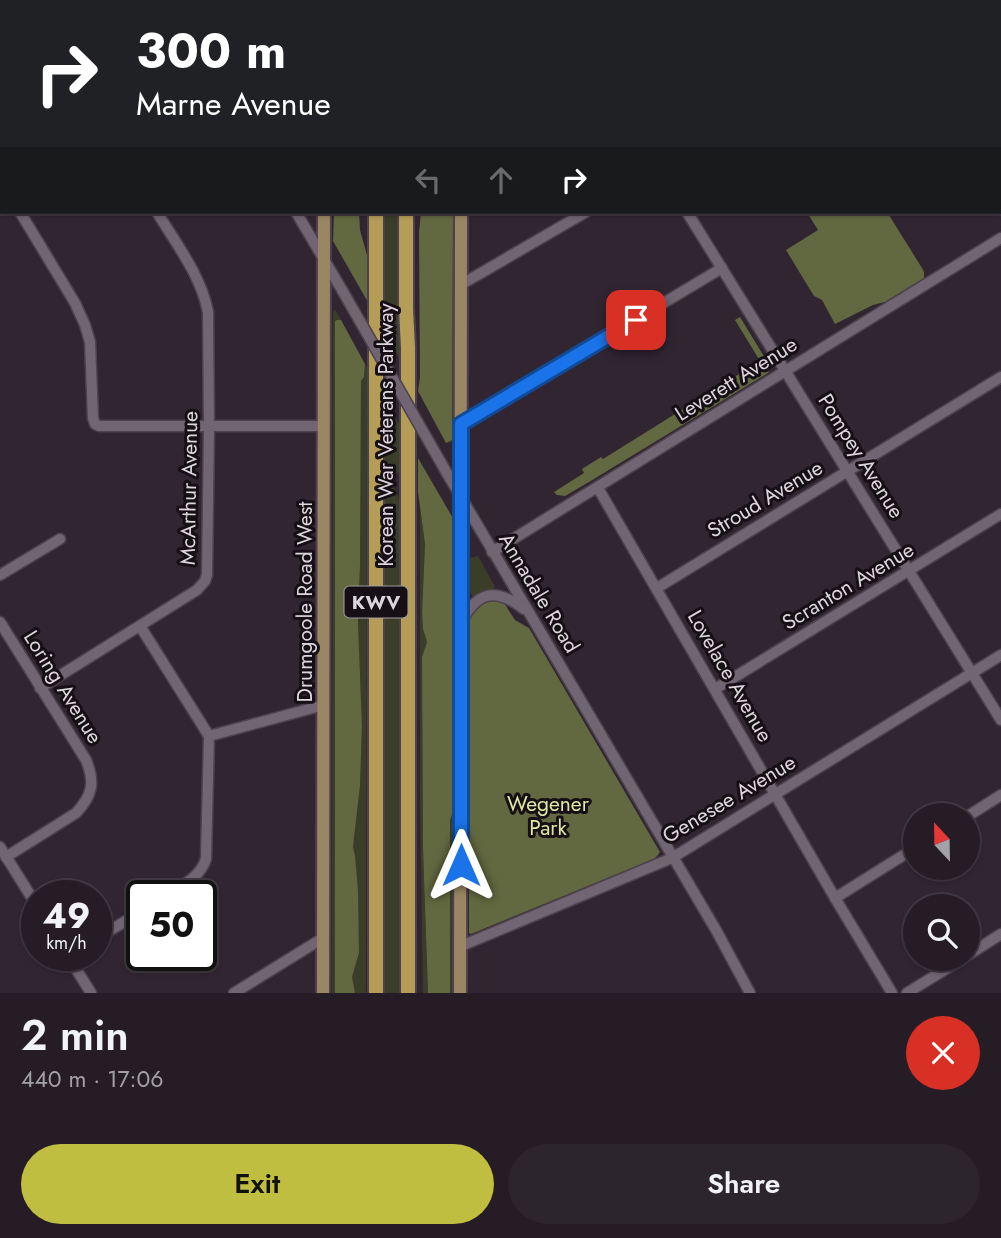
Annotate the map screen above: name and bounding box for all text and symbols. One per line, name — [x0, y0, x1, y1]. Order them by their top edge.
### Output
text: 300 m — [136, 16, 286, 86]
icon: right — [21, 28, 112, 119]
text: Marne Avenue — [136, 81, 331, 127]
icon: left — [409, 161, 447, 199]
icon: ahead — [482, 161, 520, 199]
icon: right — [555, 161, 593, 199]
pin — [606, 290, 666, 350]
icon: arrive — [617, 301, 655, 339]
street label: Korean War Veterans Parkway — [371, 303, 401, 567]
street label: Leverett Avenue — [669, 329, 803, 429]
street label: Pompey Avenue — [811, 388, 911, 524]
street label: McArthur Avenue — [173, 411, 205, 565]
street label: Stroud Avenue — [702, 453, 828, 545]
street label: Drumgoole Road West — [290, 502, 320, 702]
street label: Annadale Road — [491, 527, 587, 659]
street label: Scranton Avenue — [776, 535, 920, 637]
road number: KWV — [344, 586, 408, 618]
street label: Lovelace Avenue — [680, 604, 780, 748]
street label: Loring Avenue — [16, 625, 110, 749]
street label: Genesee Avenue — [657, 747, 801, 851]
park label: Wegener Park — [507, 789, 590, 843]
north arrow — [903, 803, 980, 880]
map controls — [903, 803, 980, 971]
position arrow — [424, 828, 498, 902]
speed limit sign: 50 — [126, 880, 217, 971]
text: 49 — [43, 891, 90, 941]
button: search — [903, 894, 980, 971]
text: km/h — [46, 930, 87, 956]
text: 2 min — [21, 1005, 129, 1066]
button: close — [906, 1016, 980, 1090]
text: 440 m · 17:06 — [21, 1062, 164, 1096]
button: Exit — [21, 1144, 494, 1224]
button: Share — [508, 1144, 980, 1224]

